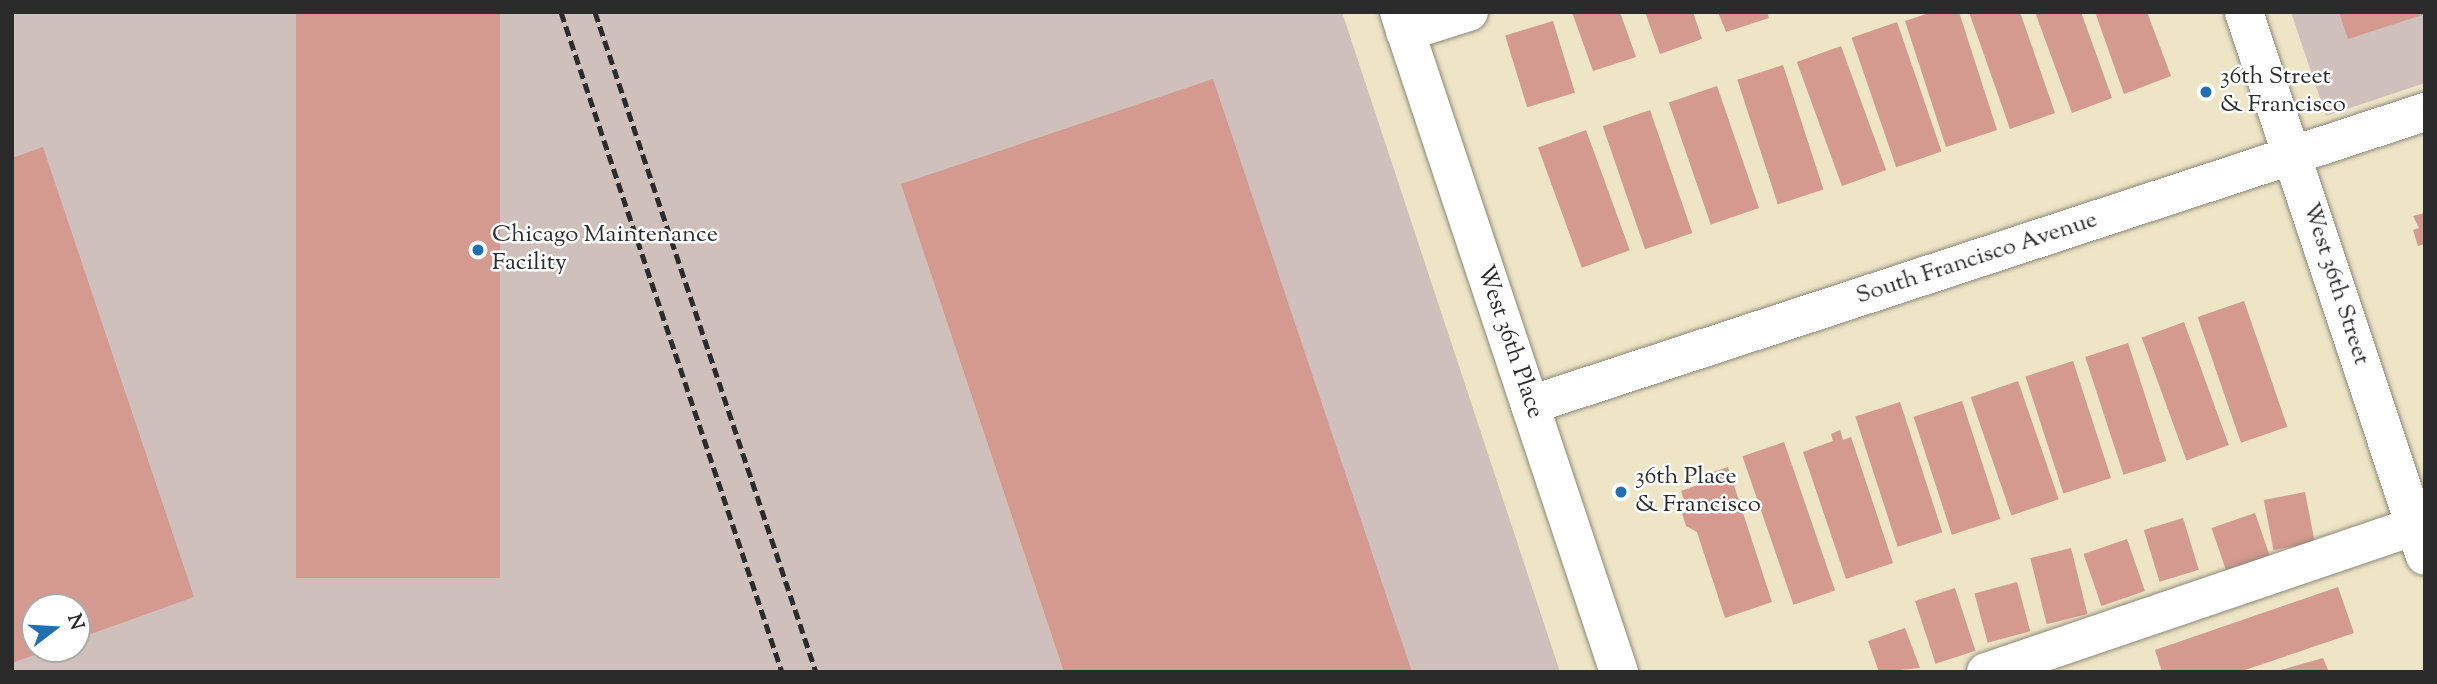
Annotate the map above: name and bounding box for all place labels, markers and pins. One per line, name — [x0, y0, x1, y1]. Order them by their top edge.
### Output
place label: 36th Street & Francisco — [2220, 64, 2346, 120]
marker: 36th Street & Francisco — [2198, 84, 2214, 100]
place label: Chicago Maintenance Facility — [492, 222, 718, 278]
marker: Chicago Maintenance Facility — [470, 242, 486, 258]
place label: 36th Place & Francisco — [1635, 464, 1761, 520]
marker: 36th Place & Francisco — [1613, 484, 1629, 500]

